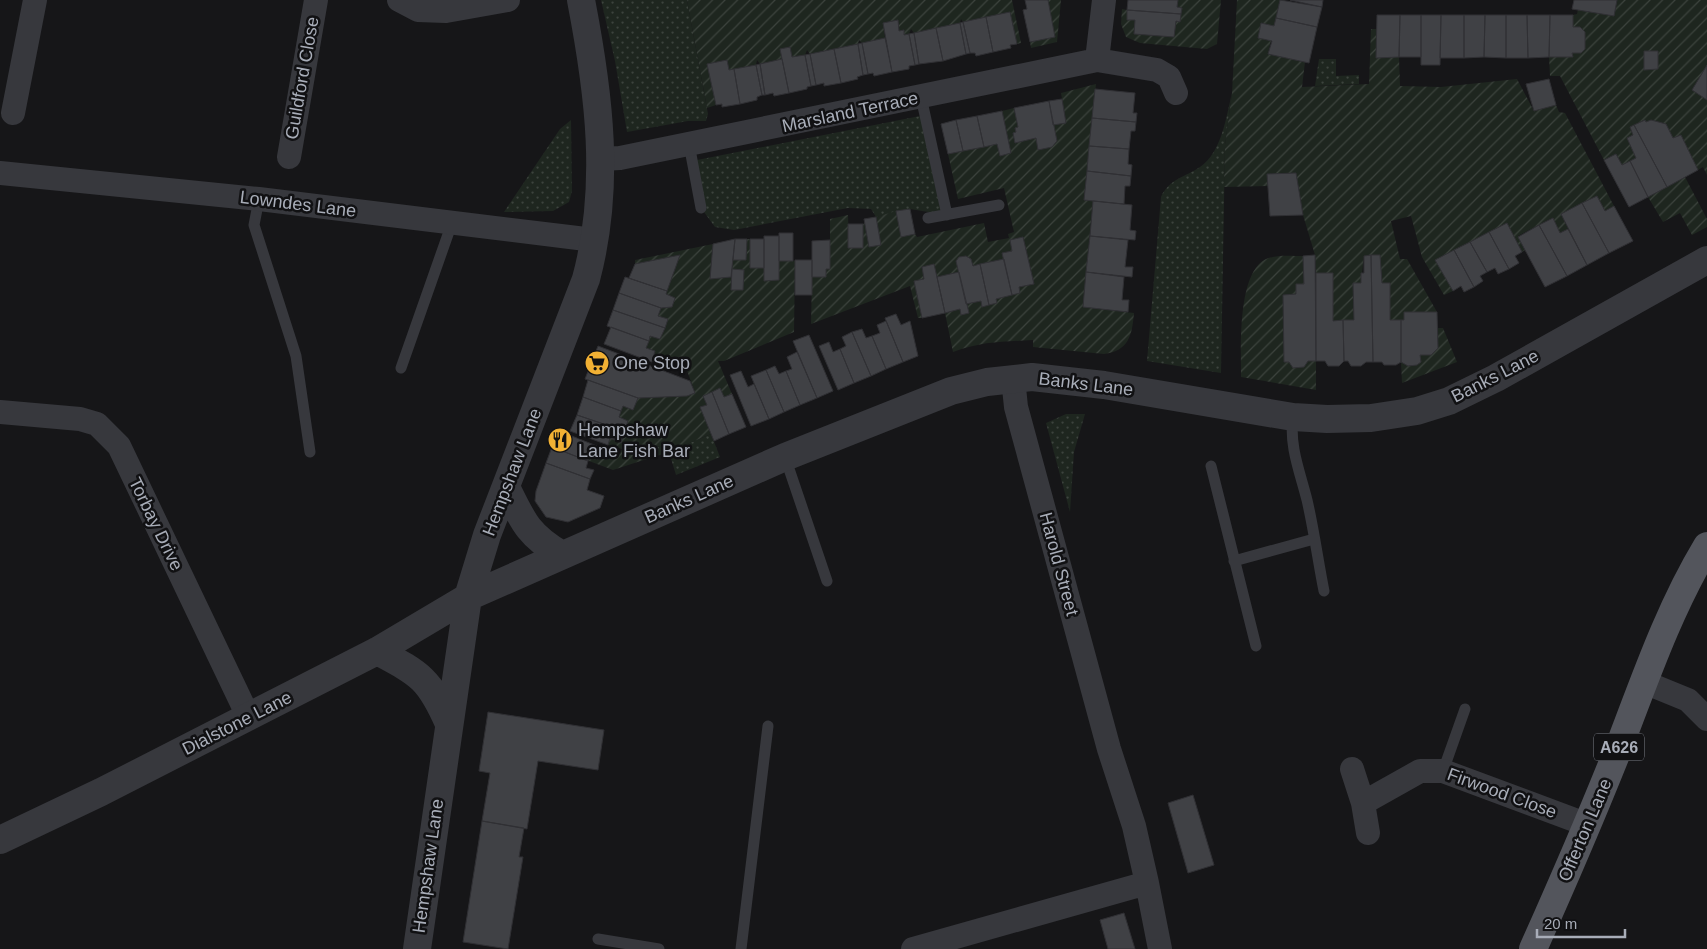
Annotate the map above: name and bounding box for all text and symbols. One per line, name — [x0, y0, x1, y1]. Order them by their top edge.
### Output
street label: Guildford Close — [281, 15, 323, 141]
street label: Marsland Terrace — [780, 88, 920, 136]
street label: Lowndes Lane — [239, 187, 357, 221]
street label: Banks Lane — [1448, 346, 1542, 406]
supermarket icon: One Stop — [584, 350, 610, 376]
place label: One Stop — [614, 353, 690, 373]
street label: Banks Lane — [1038, 368, 1134, 400]
street label: Hempshaw Lane — [478, 405, 546, 539]
place label: Hempshaw Lane Fish Bar — [578, 420, 690, 461]
restaurant icon: Hempshaw Lane Fish Bar — [547, 427, 573, 453]
street label: Banks Lane — [642, 471, 736, 527]
street label: Torbay Drive — [125, 474, 187, 574]
street label: Harold Street — [1036, 510, 1082, 618]
street label: Dialstone Lane — [179, 687, 295, 759]
road number: A626 — [1594, 734, 1644, 760]
street label: Firwood Close — [1445, 764, 1559, 822]
street label: Offerton Lane — [1554, 776, 1616, 884]
street label: Hempshaw Lane — [409, 798, 447, 934]
scale bar — [1537, 906, 1624, 938]
text: 20 m — [1544, 915, 1577, 932]

